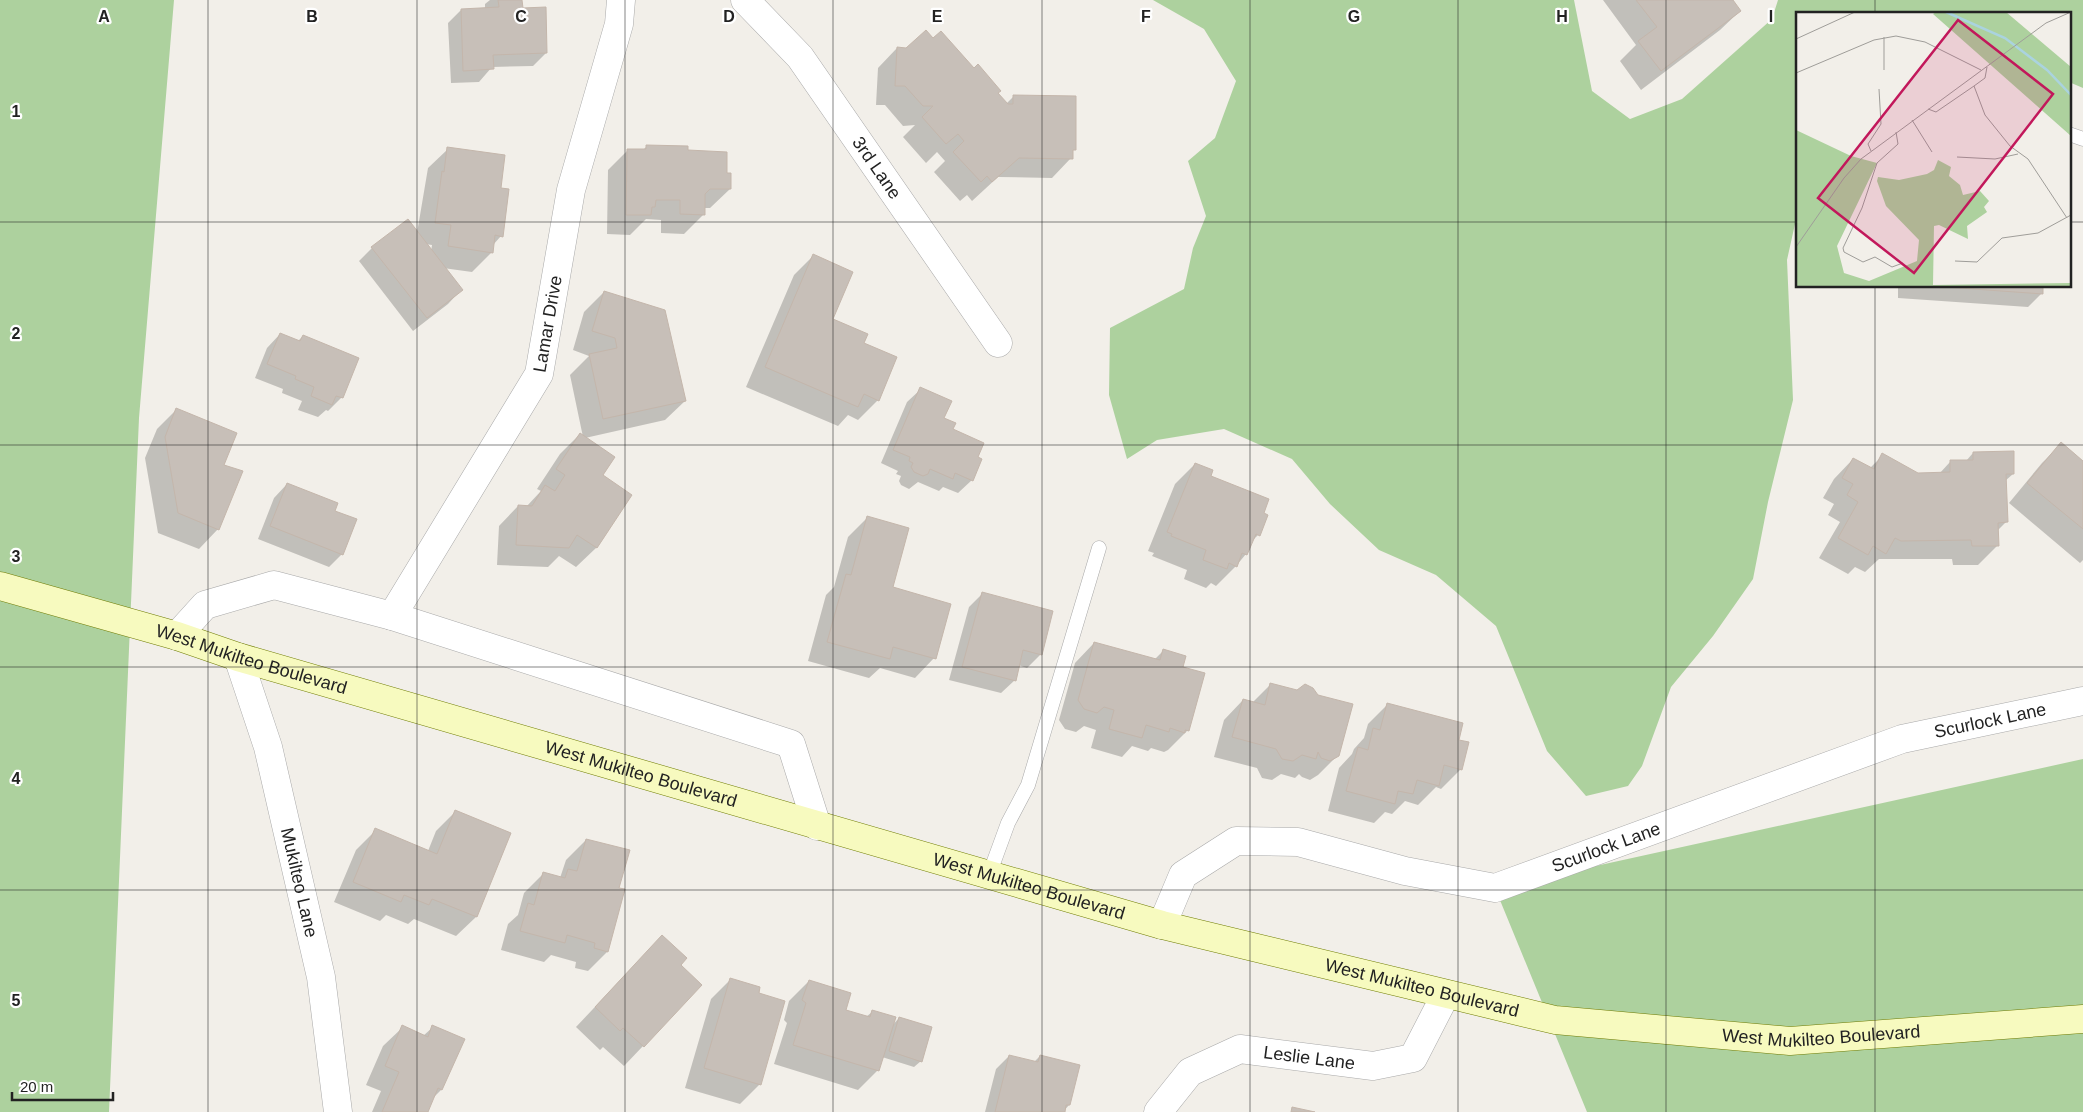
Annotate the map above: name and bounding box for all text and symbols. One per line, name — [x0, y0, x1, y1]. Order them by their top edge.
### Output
text: A — [98, 8, 110, 25]
text: B — [306, 8, 318, 25]
text: C — [515, 8, 527, 25]
text: D — [723, 8, 735, 25]
text: E — [932, 8, 943, 25]
text: F — [1141, 8, 1151, 25]
text: G — [1348, 8, 1360, 25]
text: H — [1556, 8, 1568, 25]
text: I — [1769, 8, 1773, 25]
inset map — [1796, 12, 2070, 288]
text: 1 — [12, 103, 21, 120]
street label: 3rd Lane — [848, 133, 905, 203]
street label: Lamar Drive — [529, 274, 566, 374]
text: 2 — [12, 325, 21, 342]
text: 3 — [12, 548, 21, 565]
street label: West Mukilteo Boulevard — [154, 621, 349, 698]
street label: Scurlock Lane — [1932, 699, 2048, 742]
street label: West Mukilteo Boulevard — [543, 737, 739, 811]
text: 4 — [12, 770, 21, 787]
street label: Scurlock Lane — [1549, 818, 1663, 876]
street label: Mukilteo Lane — [277, 826, 322, 939]
street label: West Mukilteo Boulevard — [931, 849, 1127, 924]
street label: West Mukilteo Boulevard — [1323, 955, 1521, 1021]
text: 5 — [12, 992, 21, 1009]
street label: West Mukilteo Boulevard — [1721, 1021, 1921, 1051]
street label: Leslie Lane — [1262, 1042, 1356, 1074]
scale bar — [12, 1070, 114, 1102]
text: 20 m — [20, 1078, 53, 1095]

